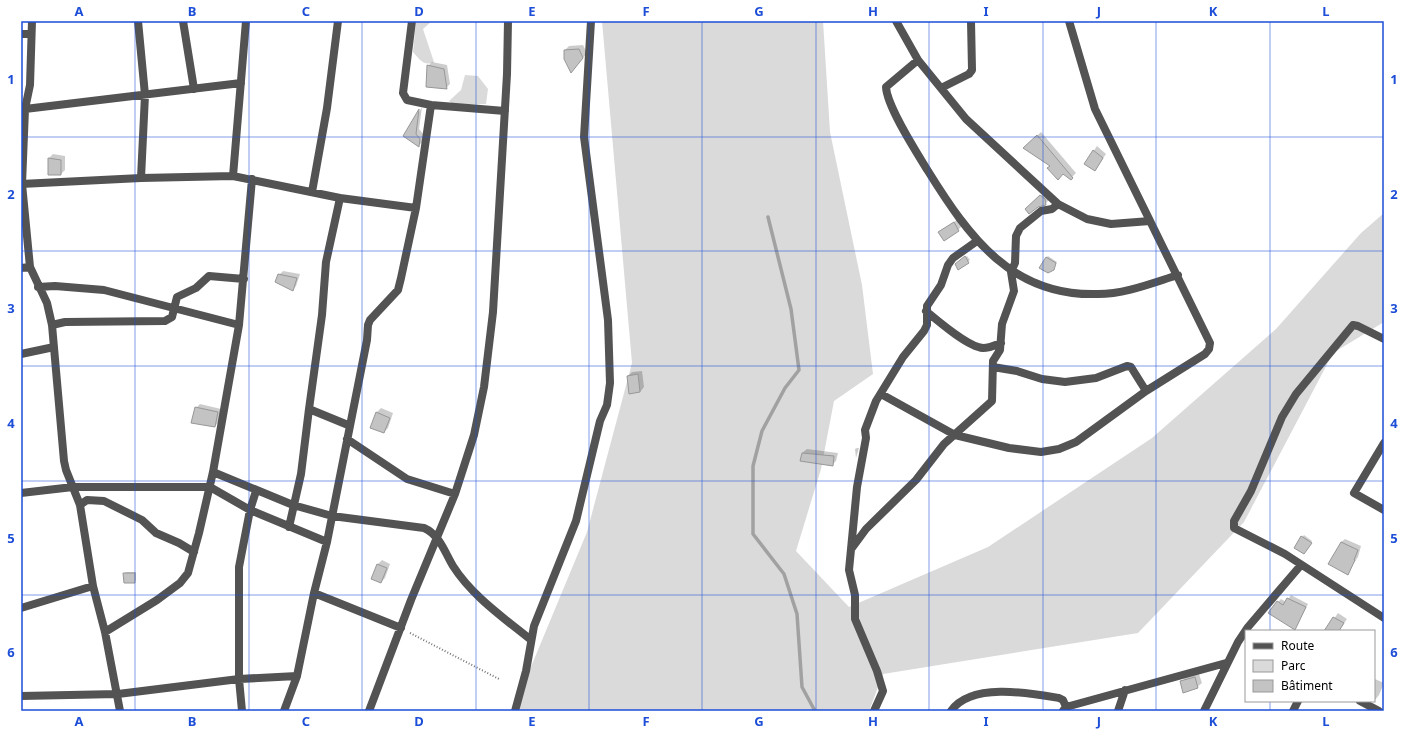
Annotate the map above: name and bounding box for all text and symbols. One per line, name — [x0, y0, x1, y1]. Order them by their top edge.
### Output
text: A — [75, 2, 84, 20]
text: B — [188, 2, 196, 20]
text: C — [302, 2, 310, 20]
text: D — [414, 2, 424, 20]
text: E — [528, 2, 536, 20]
text: F — [642, 2, 650, 20]
text: G — [754, 2, 764, 20]
text: H — [868, 2, 878, 20]
text: I — [983, 2, 989, 20]
text: J — [1096, 2, 1101, 20]
text: K — [1209, 2, 1218, 20]
text: L — [1322, 2, 1330, 20]
text: 1 — [7, 70, 15, 88]
text: 1 — [1390, 70, 1398, 88]
text: 2 — [7, 185, 15, 203]
text: 2 — [1390, 185, 1398, 203]
text: 3 — [7, 299, 15, 317]
text: 3 — [1390, 299, 1398, 317]
text: 4 — [7, 414, 15, 432]
text: 4 — [1390, 414, 1398, 432]
text: 5 — [7, 529, 15, 547]
text: 5 — [1390, 529, 1398, 547]
legend — [1245, 630, 1375, 702]
text: Route — [1281, 637, 1314, 654]
text: 6 — [7, 643, 15, 661]
text: 6 — [1390, 643, 1398, 661]
text: Parc — [1281, 657, 1306, 674]
text: Bâtiment — [1281, 677, 1333, 694]
text: A — [75, 712, 84, 730]
text: B — [188, 712, 196, 730]
text: C — [302, 712, 310, 730]
text: D — [414, 712, 424, 730]
text: E — [528, 712, 536, 730]
text: F — [642, 712, 650, 730]
text: G — [754, 712, 764, 730]
text: H — [868, 712, 878, 730]
text: I — [983, 712, 989, 730]
text: J — [1096, 712, 1101, 730]
text: K — [1209, 712, 1218, 730]
text: L — [1322, 712, 1330, 730]

